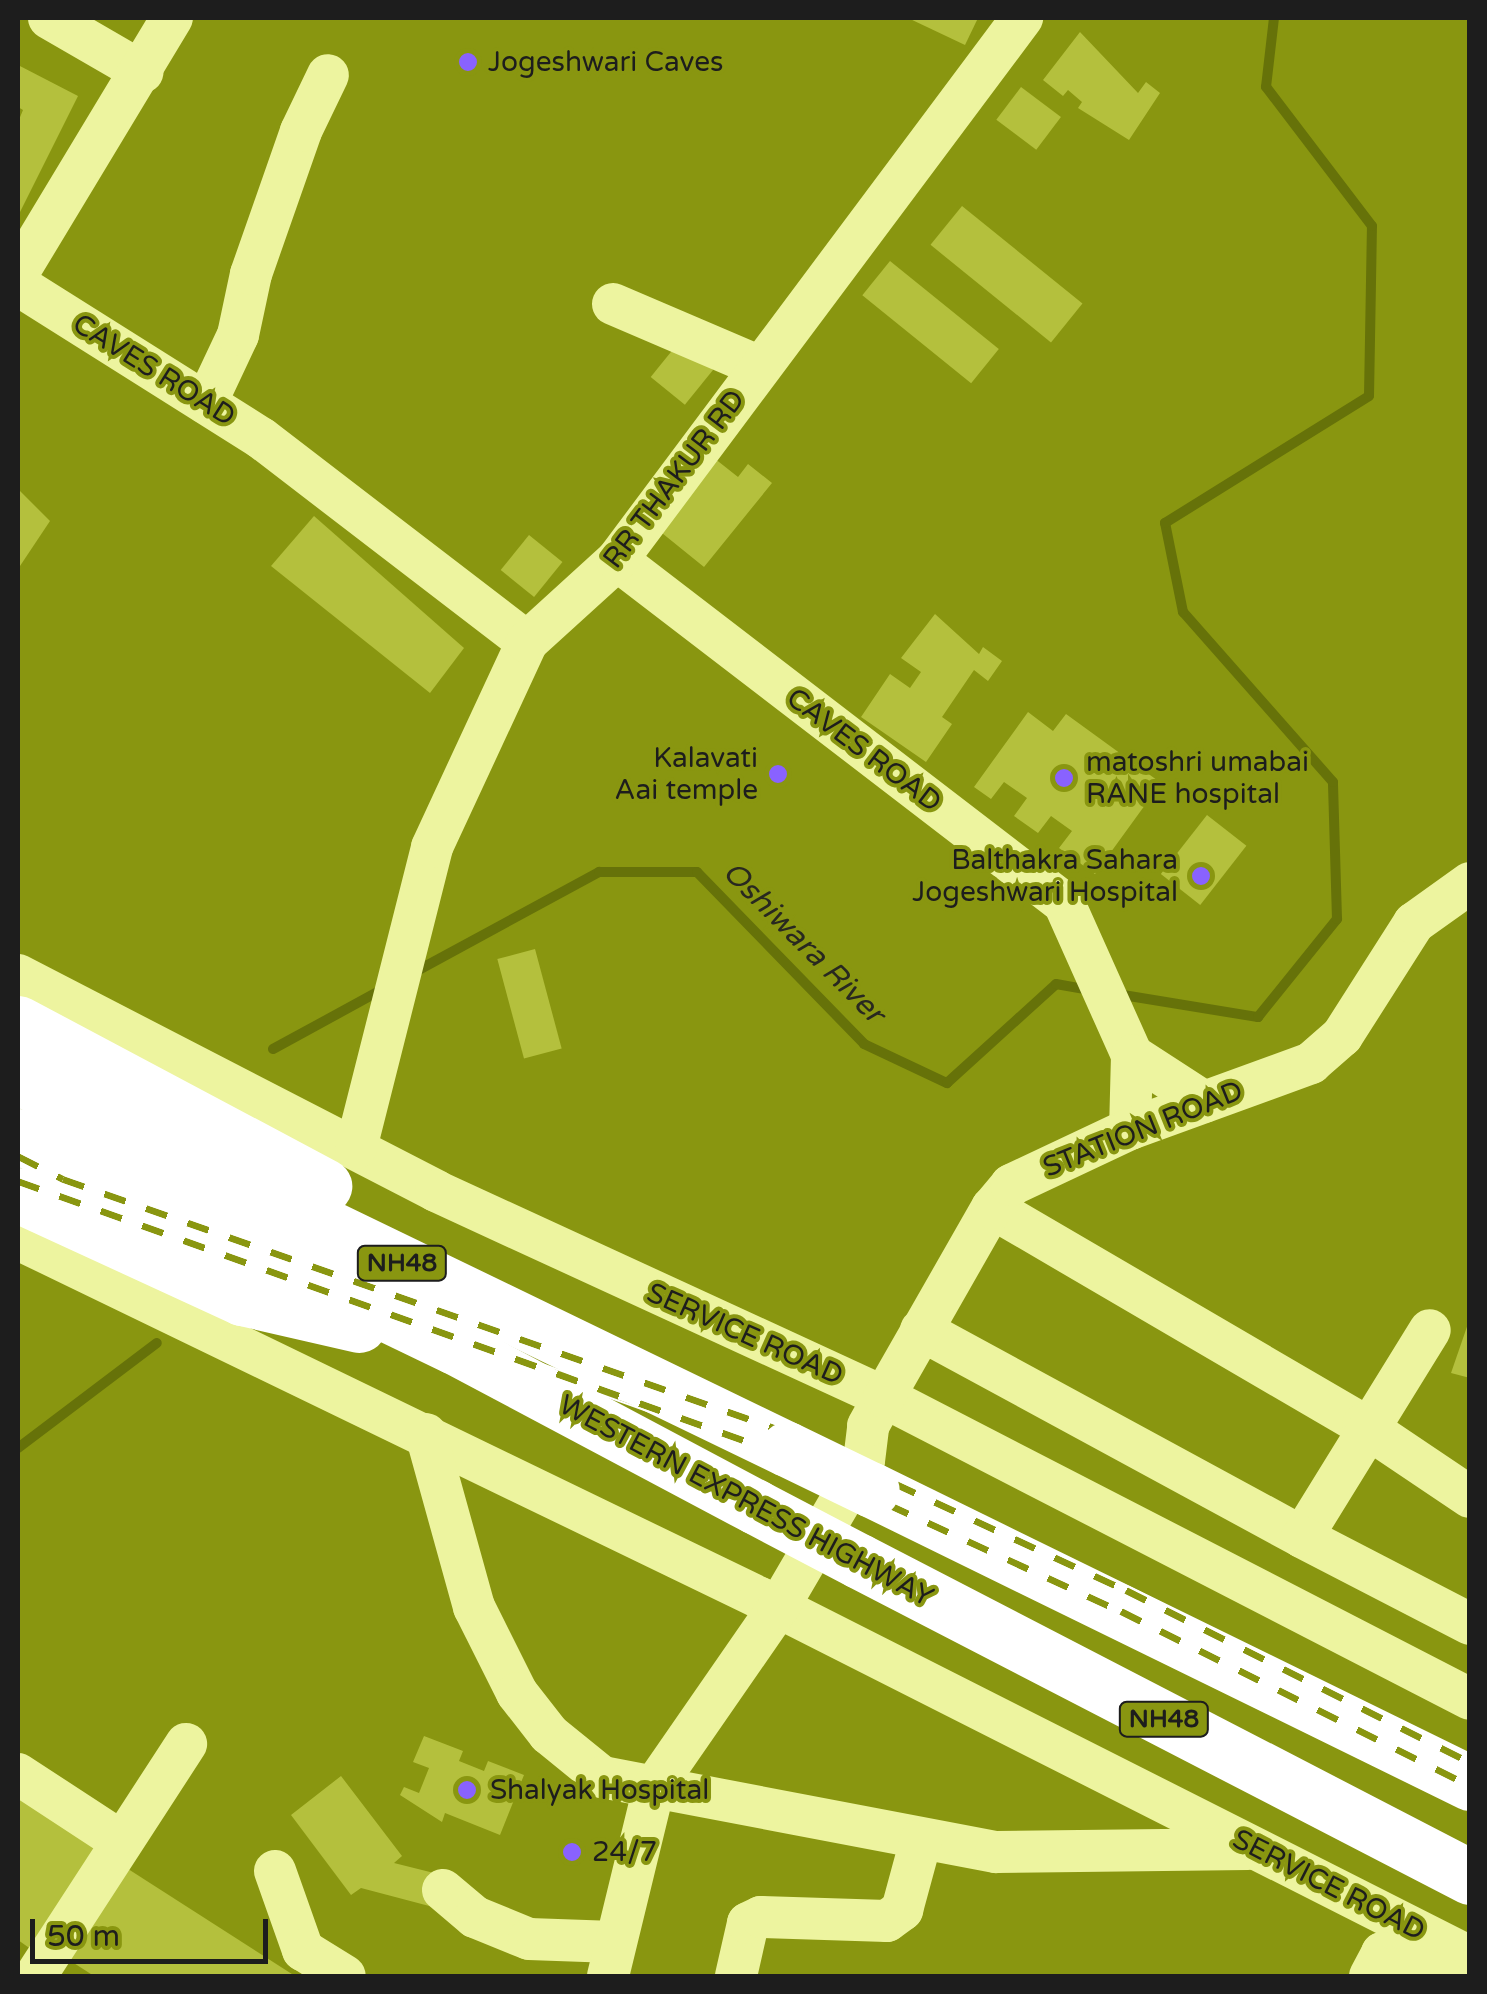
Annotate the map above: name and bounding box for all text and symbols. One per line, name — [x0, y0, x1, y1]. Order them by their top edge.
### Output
place label: Jogeshwari Caves — [488, 45, 723, 79]
marker: Jogeshwari Caves — [457, 51, 479, 73]
street label: CAVES ROAD — [67, 307, 241, 433]
street label: RR THAKUR RD — [596, 383, 752, 575]
street label: CAVES ROAD — [780, 681, 948, 819]
place label: Kalavati Aai temple — [615, 741, 758, 807]
place label: matoshri umabai RANE hospital — [1086, 745, 1309, 811]
marker: Kalavati Aai temple — [767, 763, 789, 785]
marker: matoshri umabai RANE hospital — [1051, 765, 1077, 791]
place label: Balthakra Sahara Jogeshwari Hospital — [912, 843, 1178, 909]
water label: Oshiwara River — [715, 855, 891, 1031]
marker: Balthakra Sahara Jogeshwari Hospital — [1188, 863, 1214, 889]
street label: STATION ROAD — [1038, 1074, 1248, 1184]
road number: NH48 — [354, 1243, 450, 1283]
street label: SERVICE ROAD — [642, 1276, 848, 1392]
street label: WESTERN EXPRESS HIGHWAY — [553, 1388, 939, 1614]
road number: NH48 — [1116, 1699, 1212, 1739]
place label: Shalyak Hospital — [490, 1773, 709, 1807]
marker: Shalyak Hospital — [454, 1777, 480, 1803]
street label: SERVICE ROAD — [1227, 1822, 1431, 1948]
place label: 24/7 — [592, 1835, 657, 1869]
marker: 24/7 — [561, 1841, 583, 1863]
scale bar — [35, 1899, 272, 1961]
text: 50 m — [47, 1918, 120, 1955]

